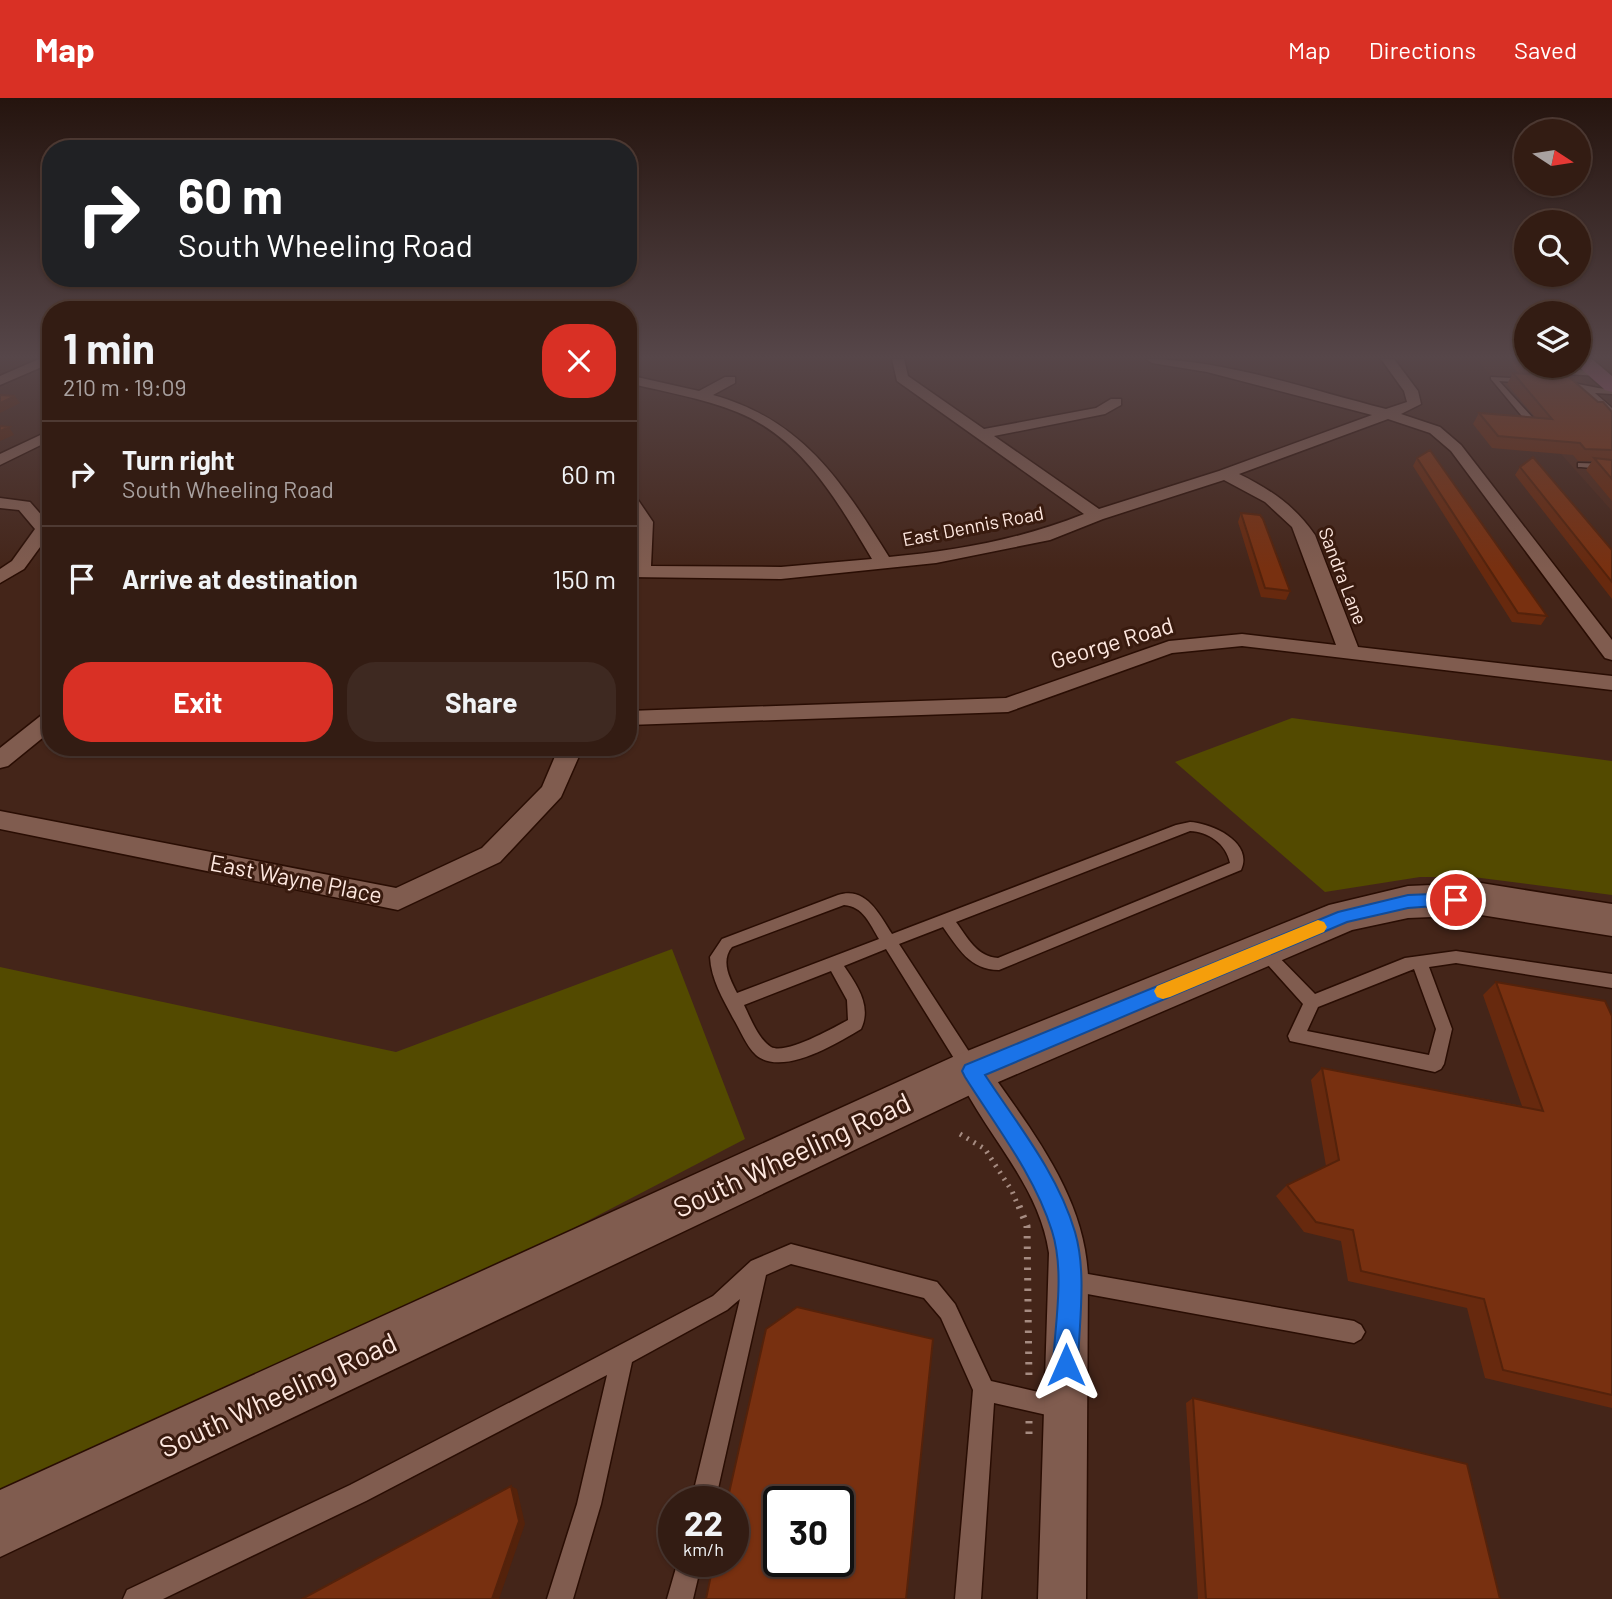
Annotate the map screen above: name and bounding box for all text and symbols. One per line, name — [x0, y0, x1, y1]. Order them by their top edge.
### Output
text: Map — [35, 29, 95, 69]
text: Map — [1288, 35, 1331, 64]
text: Directions — [1369, 35, 1476, 64]
text: Saved — [1514, 35, 1577, 64]
north arrow — [1514, 119, 1591, 196]
map controls — [1514, 119, 1591, 378]
text: 60 m — [178, 165, 283, 224]
icon: right — [63, 168, 154, 259]
button: search — [1514, 210, 1591, 287]
text: South Wheeling Road — [178, 225, 473, 263]
button: layers — [1514, 301, 1591, 378]
text: 1 min — [63, 322, 155, 372]
button: close — [542, 324, 616, 398]
text: 210 m · 19:09 — [63, 373, 187, 401]
text: Turn right — [122, 444, 235, 475]
icon: right — [63, 455, 101, 493]
text: 60 m — [561, 458, 616, 489]
text: South Wheeling Road — [122, 475, 334, 503]
street label: East Dennis Road — [900, 501, 1045, 550]
street label: Sandra Lane — [1314, 524, 1373, 628]
icon: arrive — [63, 560, 101, 598]
text: Arrive at destination — [122, 563, 358, 594]
text: 150 m — [552, 563, 616, 594]
street label: George Road — [1047, 610, 1177, 674]
button: Exit — [63, 662, 333, 742]
button: Share — [347, 662, 616, 742]
street label: East Wayne Place — [208, 848, 385, 908]
pin — [1426, 870, 1486, 930]
icon: arrive — [1437, 881, 1475, 919]
street label: South Wheeling Road — [667, 1084, 916, 1224]
street label: South Wheeling Road — [153, 1324, 402, 1464]
position arrow — [1029, 1328, 1103, 1402]
speed limit sign: 30 — [763, 1486, 854, 1577]
text: 22 — [684, 1501, 723, 1543]
text: km/h — [683, 1538, 724, 1560]

